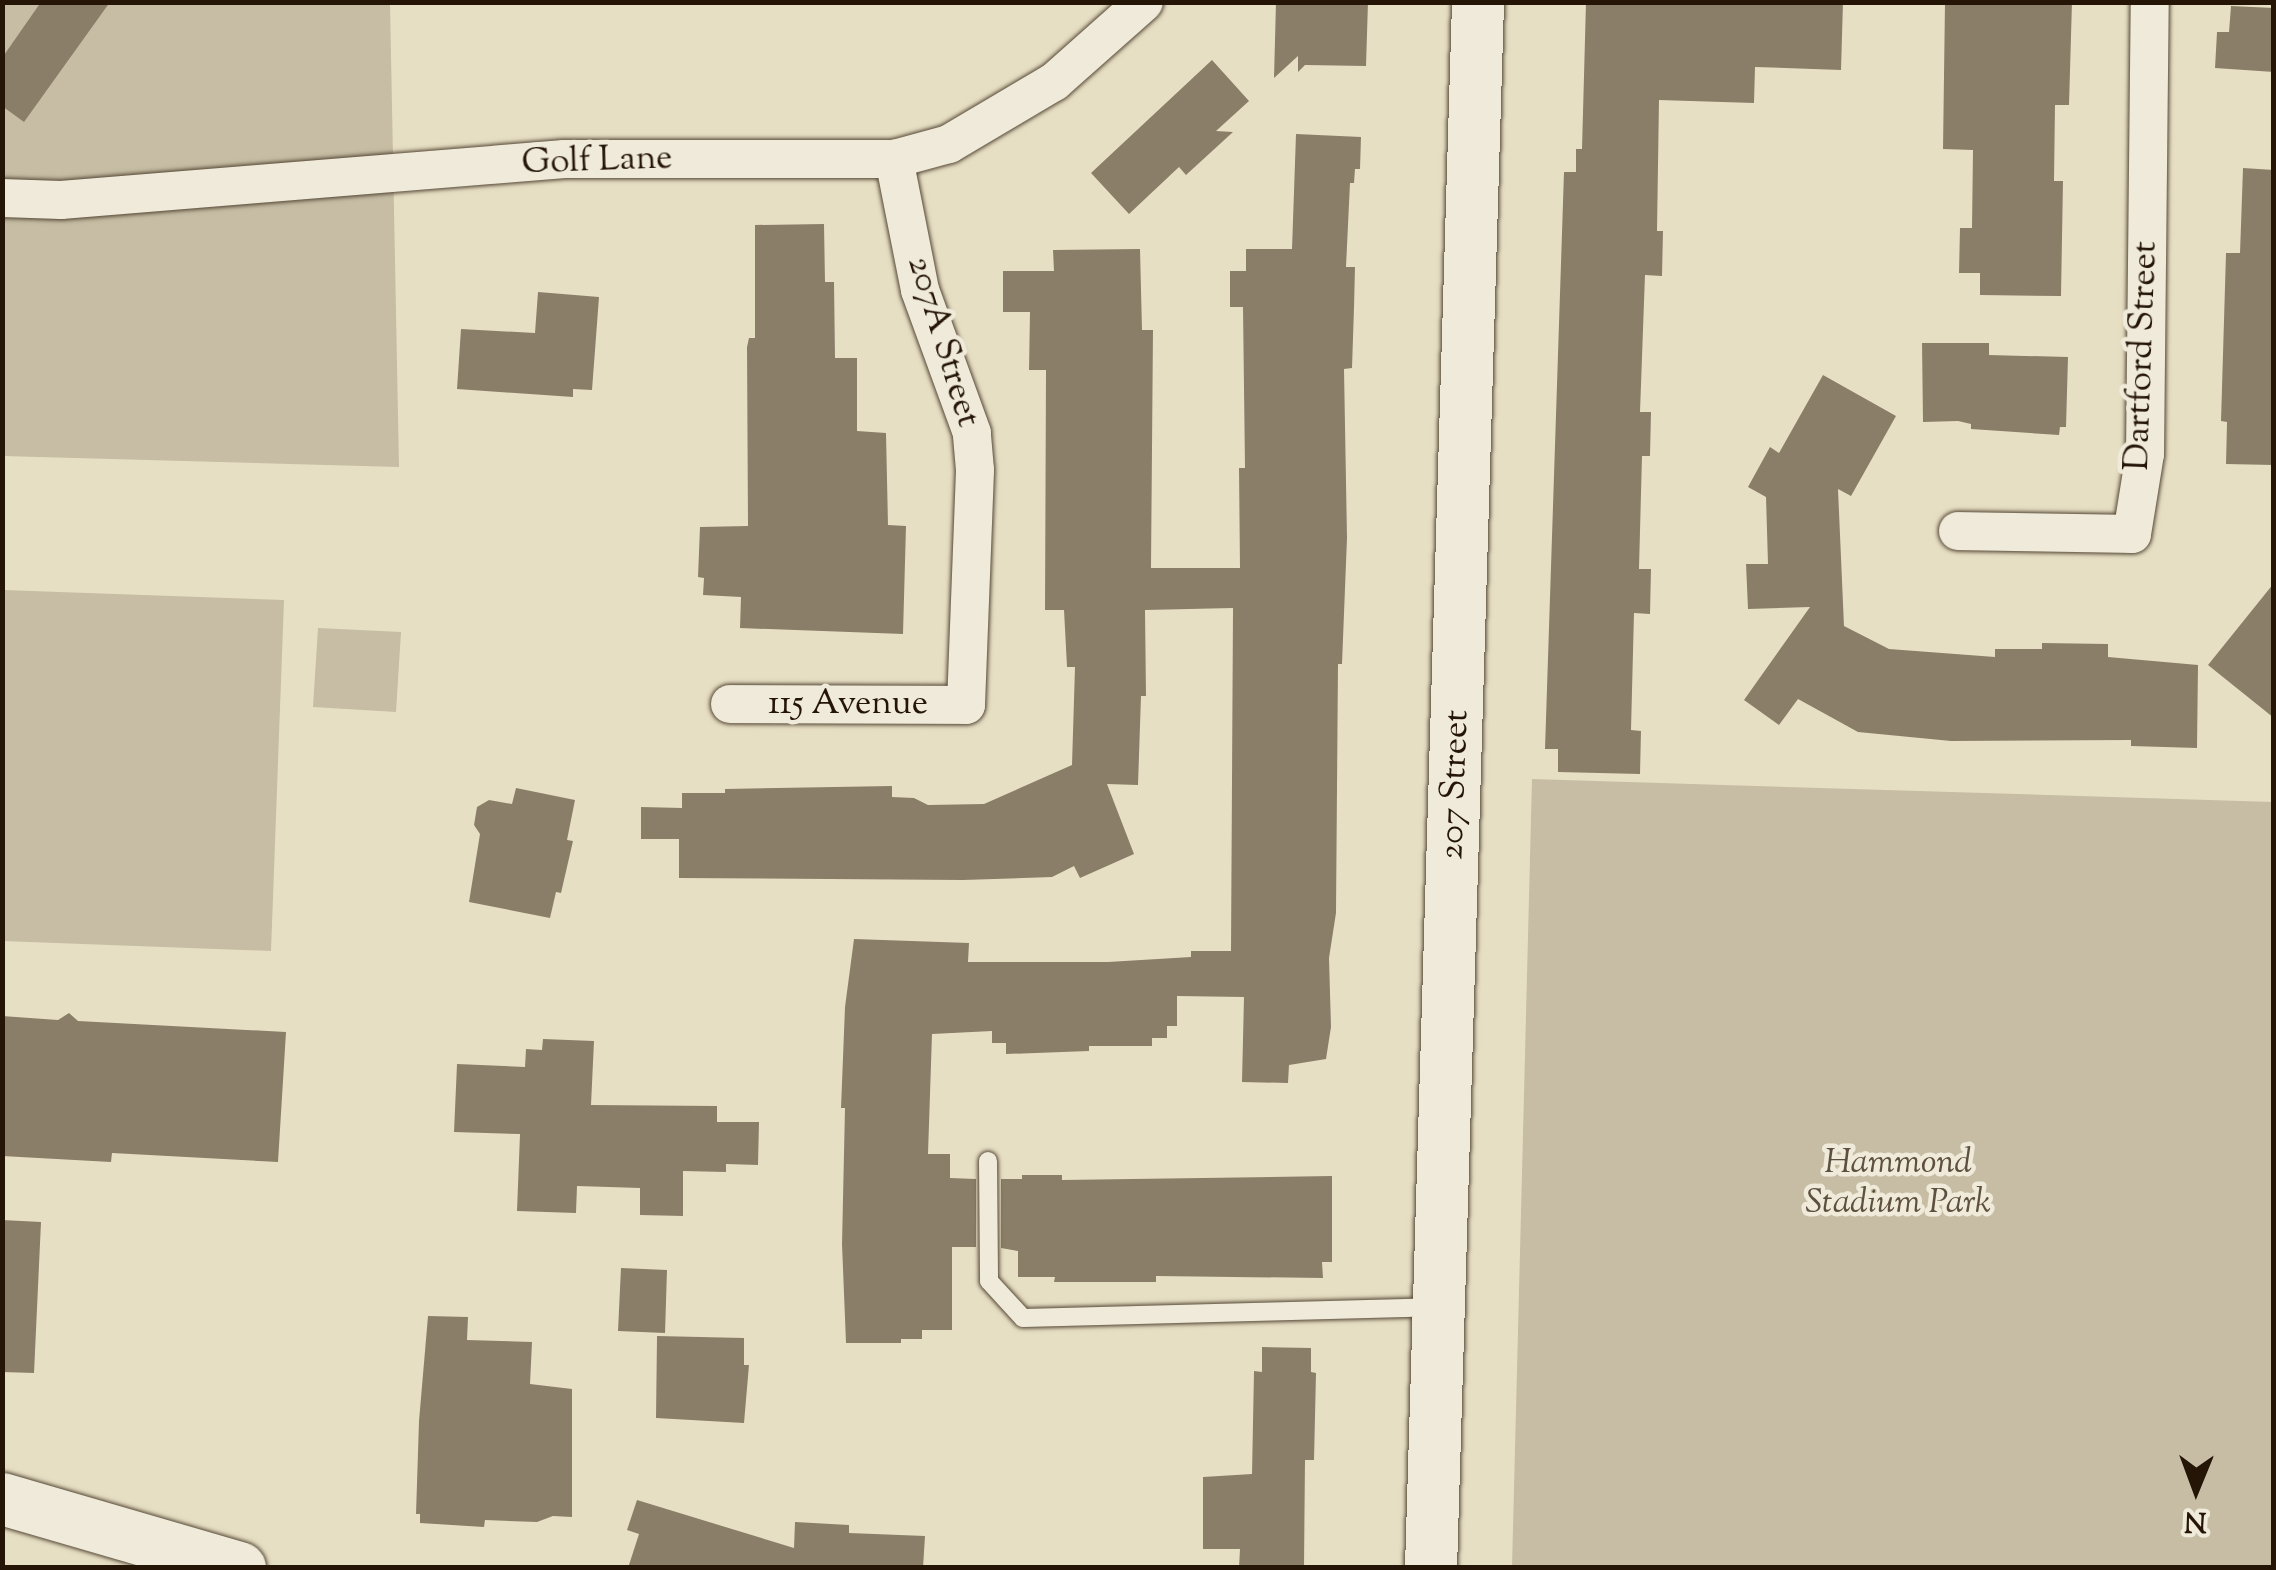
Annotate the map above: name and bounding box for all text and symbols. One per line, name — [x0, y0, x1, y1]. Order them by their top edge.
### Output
street label: Golf Lane — [521, 138, 673, 186]
street label: Dartford Street — [2118, 240, 2168, 472]
street label: 207A Street — [896, 252, 988, 432]
street label: 115 Avenue — [768, 684, 928, 726]
street label: 207 Street — [1432, 709, 1480, 861]
park label: Hammond Stadium Park — [1805, 1143, 1991, 1225]
north arrow — [2146, 1440, 2246, 1540]
text: N — [2184, 1500, 2207, 1540]

